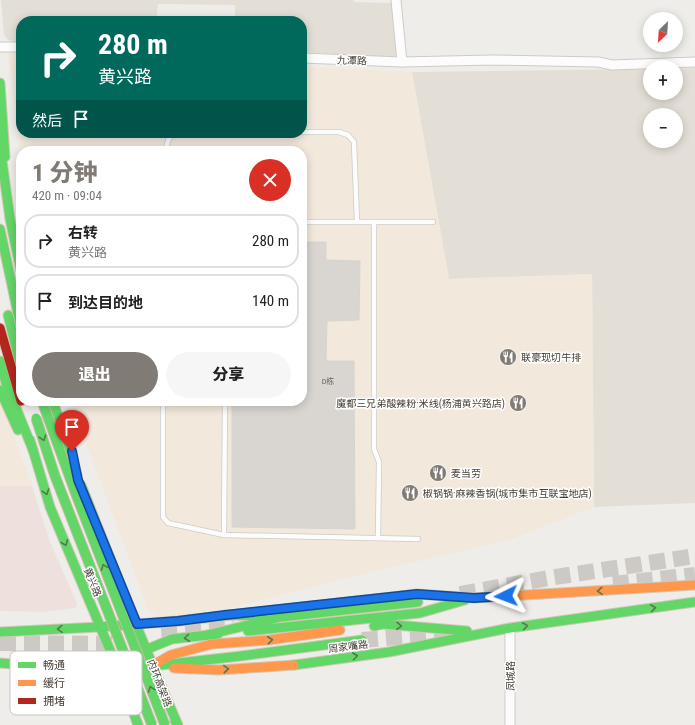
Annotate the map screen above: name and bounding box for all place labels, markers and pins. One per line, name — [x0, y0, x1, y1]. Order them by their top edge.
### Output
restaurant icon: 联豪现切牛排 — [498, 347, 518, 367]
place label: 联豪现切牛排 — [521, 352, 581, 363]
restaurant icon: 魔都三兄弟酸辣粉·米线(杨浦黄兴路店) — [508, 393, 528, 413]
place label: 魔都三兄弟酸辣粉·米线(杨浦黄兴路店) — [336, 398, 505, 410]
pin — [55, 410, 89, 451]
restaurant icon: 麦当劳 — [428, 463, 448, 483]
place label: 麦当劳 — [451, 468, 481, 479]
restaurant icon: 椒锅锅·麻辣香锅(城市集市互联宝地店) — [400, 483, 420, 503]
place label: 椒锅锅·麻辣香锅(城市集市互联宝地店) — [423, 488, 592, 500]

